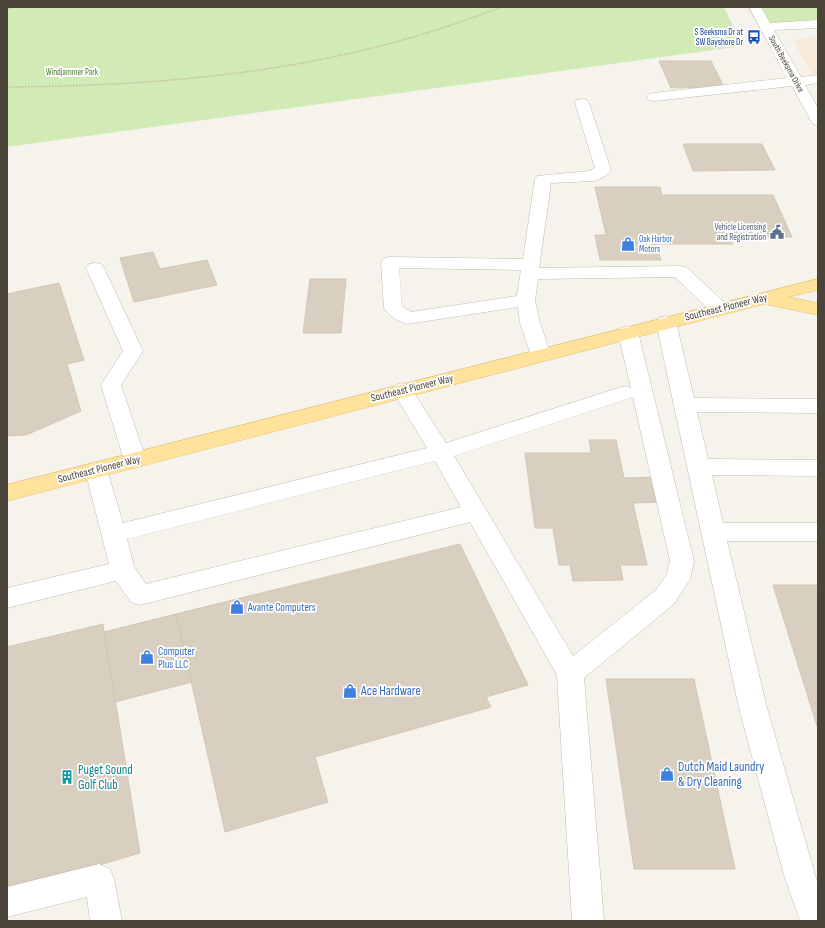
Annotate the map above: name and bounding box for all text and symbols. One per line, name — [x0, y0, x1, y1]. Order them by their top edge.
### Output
place label: S Beeksma Dr at SW Bayshore Dr — [695, 27, 743, 48]
bus stop icon: S Beeksma Dr at SW Bayshore Dr — [746, 29, 762, 45]
street label: South Beeksma Drive — [766, 34, 806, 95]
park label: Windjammer Park — [46, 67, 99, 78]
place label: Vehicle Licensing and Registration — [714, 222, 766, 243]
public building icon: Vehicle Licensing and Registration — [769, 224, 785, 240]
place label: Oak Harbor Motors — [639, 234, 673, 255]
shop icon: Oak Harbor Motors — [620, 236, 636, 252]
street label: Southeast Pioneer Way — [683, 290, 769, 324]
street label: Southeast Pioneer Way — [369, 371, 455, 405]
street label: Southeast Pioneer Way — [56, 452, 142, 486]
shop icon: Avante Computers — [229, 599, 245, 615]
place label: Avante Computers — [247, 601, 316, 614]
place label: Computer Plus LLC — [158, 645, 195, 671]
shop icon: Computer Plus LLC — [139, 649, 155, 665]
shop icon: Ace Hardware — [342, 683, 358, 699]
place label: Ace Hardware — [360, 683, 421, 699]
place label: Dutch Maid Laundry & Dry Cleaning — [678, 759, 764, 790]
place label: Puget Sound Golf Club — [78, 762, 133, 793]
shop icon: Dutch Maid Laundry & Dry Cleaning — [659, 766, 675, 782]
building icon: Puget Sound Golf Club — [59, 769, 75, 785]

